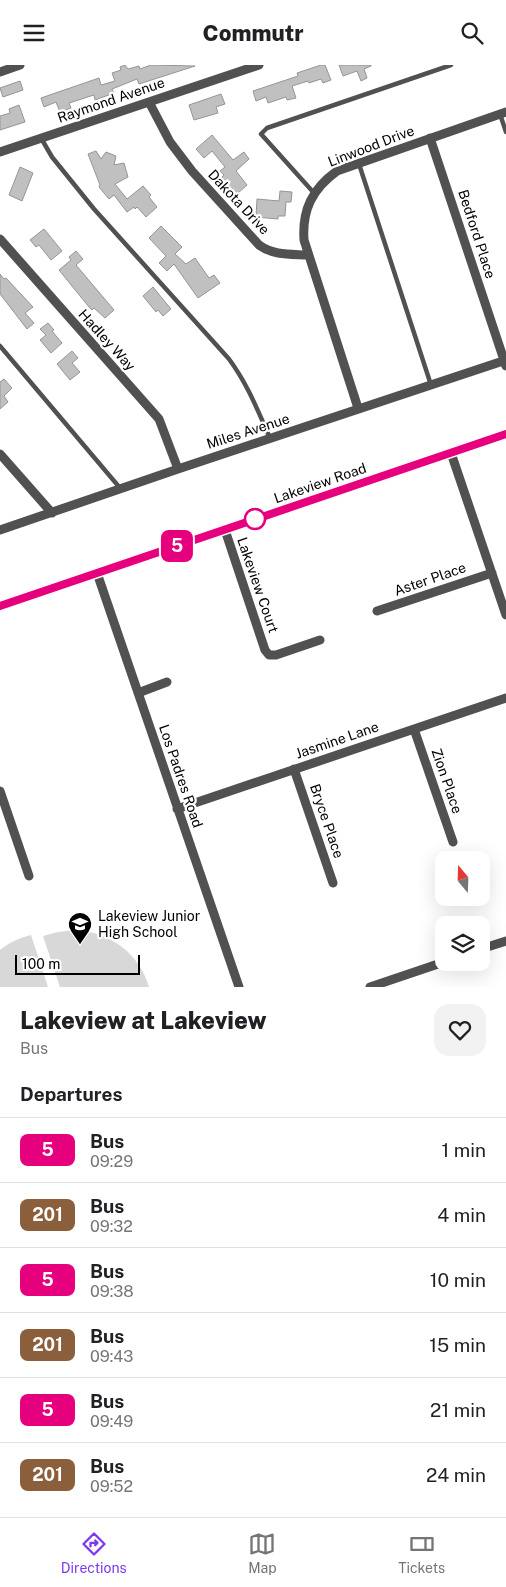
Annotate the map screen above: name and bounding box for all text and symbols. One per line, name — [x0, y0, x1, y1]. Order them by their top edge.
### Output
icon: menu — [20, 19, 48, 47]
icon: search — [458, 19, 486, 47]
text: Commutr — [203, 20, 303, 46]
street label: Raymond Avenue — [55, 74, 167, 126]
street label: Linwood Drive — [325, 122, 417, 170]
street label: Dakota Drive — [205, 166, 273, 238]
street label: Bedford Place — [455, 188, 499, 281]
street label: Hadley Way — [75, 306, 139, 374]
street label: Miles Avenue — [205, 410, 292, 452]
street label: Lakeview Road — [272, 460, 368, 506]
unlabelled marker — [244, 508, 266, 530]
line badge: 5 — [161, 530, 193, 562]
text: 5 — [171, 535, 183, 556]
street label: Lakeview Court — [234, 535, 282, 635]
street label: Aster Place — [392, 559, 468, 599]
street label: Jasmine Lane — [293, 718, 381, 762]
street label: Los Padres Road — [156, 722, 206, 830]
street label: Zion Place — [428, 746, 466, 816]
street label: Bryce Place — [307, 782, 347, 860]
north arrow — [435, 851, 490, 906]
map controls — [435, 851, 490, 971]
place label: Lakeview Junior High School — [98, 908, 200, 940]
school or university icon: Lakeview Junior High School — [67, 911, 93, 945]
button: layers — [435, 916, 490, 971]
scale bar — [15, 952, 140, 975]
text: 100 m — [22, 956, 60, 972]
button: heart — [434, 1004, 486, 1056]
text: Lakeview at Lakeview — [20, 1006, 266, 1034]
text: Bus — [20, 1039, 48, 1058]
text: Departures — [20, 1083, 123, 1105]
text: Bus — [90, 1130, 124, 1152]
text: 5 — [41, 1139, 54, 1160]
text: 1 min — [441, 1139, 486, 1161]
text: 09:29 — [90, 1152, 133, 1171]
text: Bus — [90, 1195, 124, 1217]
text: 201 — [32, 1204, 63, 1225]
text: 4 min — [437, 1204, 486, 1226]
text: 09:32 — [90, 1217, 133, 1236]
text: Bus — [90, 1260, 124, 1282]
text: 5 — [41, 1269, 54, 1290]
text: 10 min — [430, 1269, 486, 1291]
text: 09:38 — [90, 1282, 134, 1301]
text: Bus — [90, 1325, 124, 1347]
text: 201 — [32, 1334, 63, 1355]
text: 15 min — [429, 1334, 486, 1356]
text: 09:43 — [90, 1347, 133, 1366]
text: Bus — [90, 1390, 124, 1412]
text: 5 — [41, 1399, 54, 1420]
text: 21 min — [430, 1399, 486, 1421]
text: 09:49 — [90, 1412, 133, 1431]
text: Bus — [90, 1455, 124, 1477]
text: 201 — [32, 1464, 63, 1485]
text: 24 min — [426, 1464, 486, 1486]
text: 09:52 — [90, 1477, 133, 1496]
tab: Directions — [61, 1530, 127, 1576]
tab: Map — [248, 1530, 277, 1576]
tab: Tickets — [398, 1530, 445, 1576]

